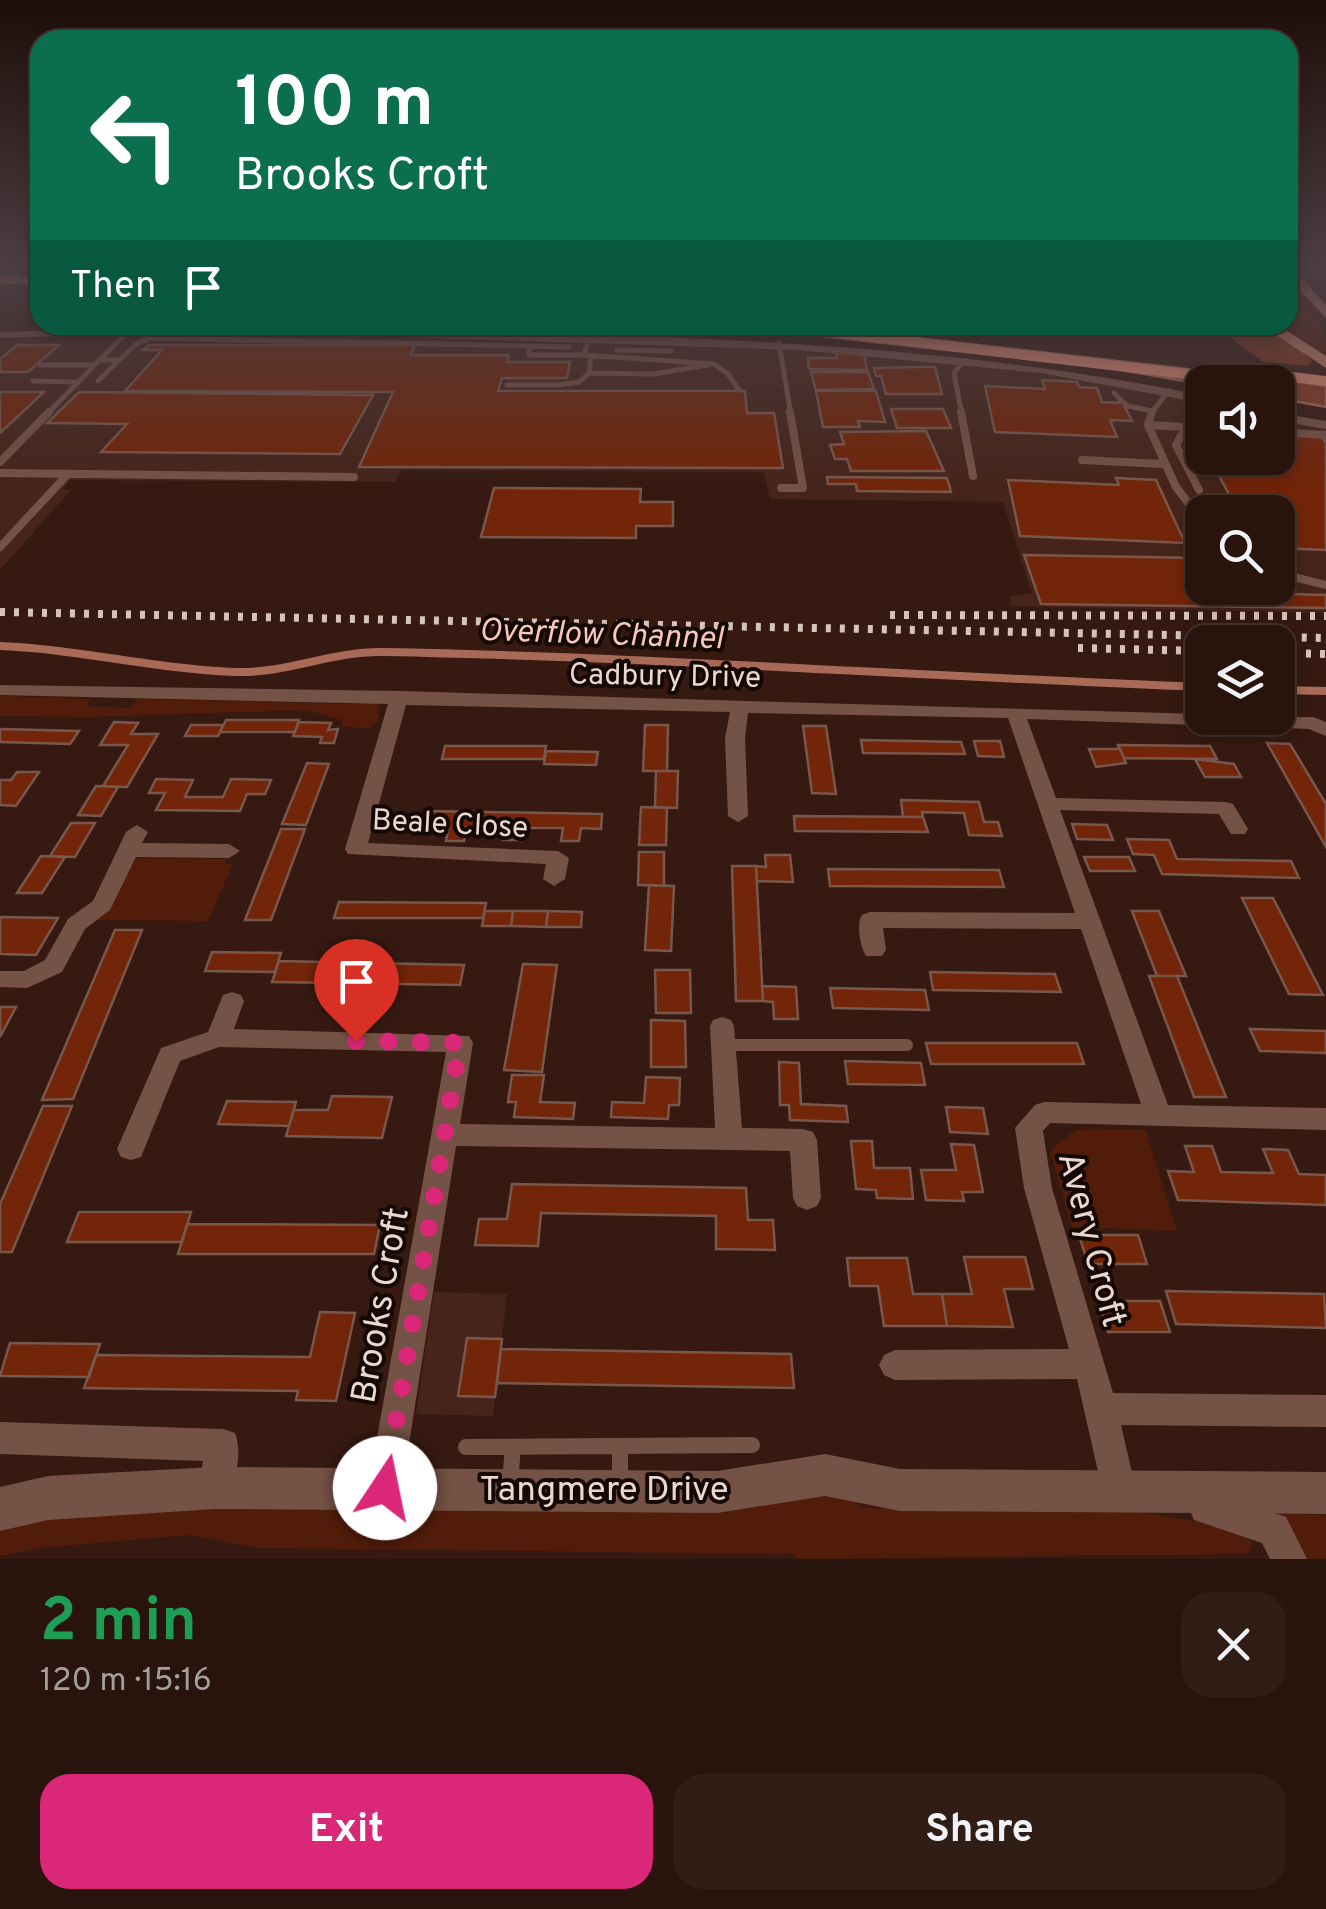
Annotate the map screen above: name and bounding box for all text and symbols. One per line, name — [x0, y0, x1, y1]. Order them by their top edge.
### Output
text: 100 m — [235, 62, 434, 151]
icon: left — [70, 70, 200, 200]
text: Brooks Croft — [235, 149, 489, 206]
icon: arrive — [176, 260, 231, 315]
text: Then — [70, 263, 156, 312]
map controls — [1185, 365, 1295, 735]
button: sound — [1185, 365, 1295, 475]
button: search — [1185, 495, 1295, 605]
water label: Overflow Channel — [478, 612, 725, 660]
button: layers — [1185, 625, 1295, 735]
street label: Cadbury Drive — [568, 657, 761, 698]
street label: Beale Close — [371, 803, 529, 848]
pin — [314, 939, 399, 1042]
icon: arrive — [329, 954, 384, 1009]
street label: Avery Croft — [1046, 1147, 1135, 1332]
street label: Brooks Croft — [343, 1204, 421, 1407]
position arrow — [333, 1436, 437, 1540]
street label: Tangmere Drive — [479, 1469, 729, 1513]
text: 2 min — [40, 1586, 197, 1662]
button: close — [1181, 1592, 1286, 1697]
text: 120 m · 15:16 — [40, 1662, 212, 1702]
button: Exit — [40, 1774, 653, 1889]
button: Share — [673, 1774, 1286, 1889]

